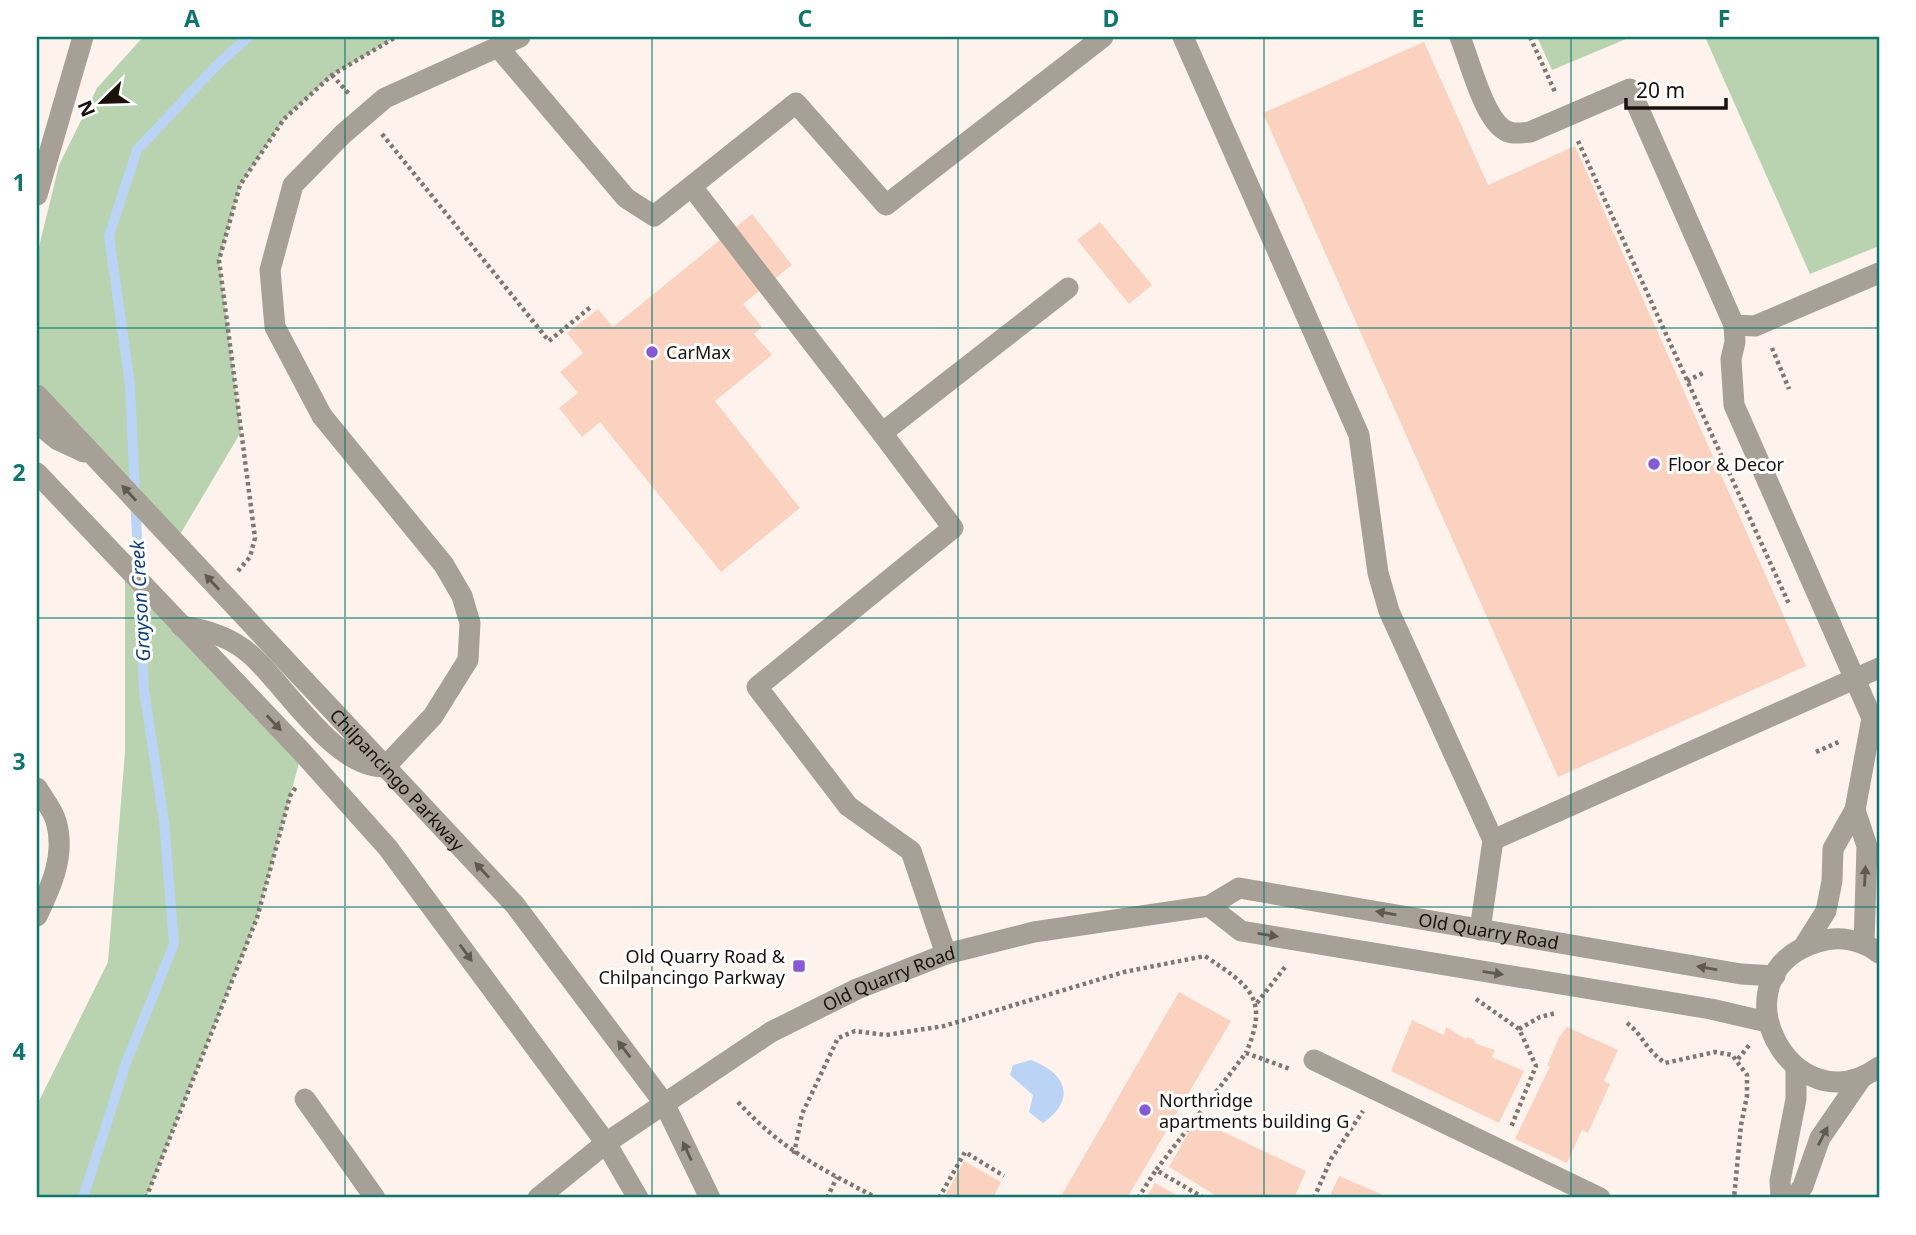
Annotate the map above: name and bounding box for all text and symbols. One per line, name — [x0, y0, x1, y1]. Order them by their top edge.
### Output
text: A — [184, 2, 200, 34]
text: B — [490, 2, 506, 34]
text: C — [798, 2, 813, 34]
text: D — [1103, 2, 1119, 34]
text: E — [1412, 2, 1424, 34]
text: F — [1718, 2, 1730, 34]
north arrow — [66, 66, 136, 136]
scale bar — [1626, 66, 1725, 110]
text: 20 m — [1636, 76, 1685, 104]
text: N — [71, 96, 101, 121]
text: 1 — [12, 166, 26, 198]
place label: CarMax — [666, 340, 731, 364]
marker: CarMax — [644, 344, 660, 360]
place label: Floor & Decor — [1668, 452, 1785, 476]
text: 2 — [12, 456, 26, 488]
marker: Floor & Decor — [1646, 456, 1662, 472]
one-way arrow — [121, 484, 137, 502]
water label: Grayson Creek — [124, 539, 156, 662]
one-way arrow — [205, 574, 221, 591]
street label: Chilpancingo Parkway — [325, 703, 471, 856]
one-way arrow — [266, 715, 283, 732]
text: 3 — [12, 745, 26, 777]
one-way arrow — [475, 862, 491, 879]
one-way arrow — [1860, 865, 1871, 887]
one-way arrow — [1375, 907, 1397, 918]
street label: Old Quarry Road — [1417, 907, 1561, 955]
one-way arrow — [1257, 930, 1279, 941]
street label: Old Quarry Road — [818, 940, 957, 1016]
one-way arrow — [459, 944, 473, 962]
place label: Old Quarry Road & Chilpancingo Parkway — [598, 944, 786, 989]
marker: Old Quarry Road & Chilpancingo Parkway — [791, 958, 807, 974]
one-way arrow — [1696, 962, 1718, 973]
one-way arrow — [1482, 968, 1504, 979]
text: 4 — [12, 1035, 26, 1067]
one-way arrow — [616, 1040, 631, 1058]
place label: Northridge apartments building G — [1159, 1088, 1349, 1133]
marker: Northridge apartments building G — [1137, 1102, 1153, 1118]
one-way arrow — [1817, 1126, 1828, 1146]
one-way arrow — [681, 1141, 693, 1161]

